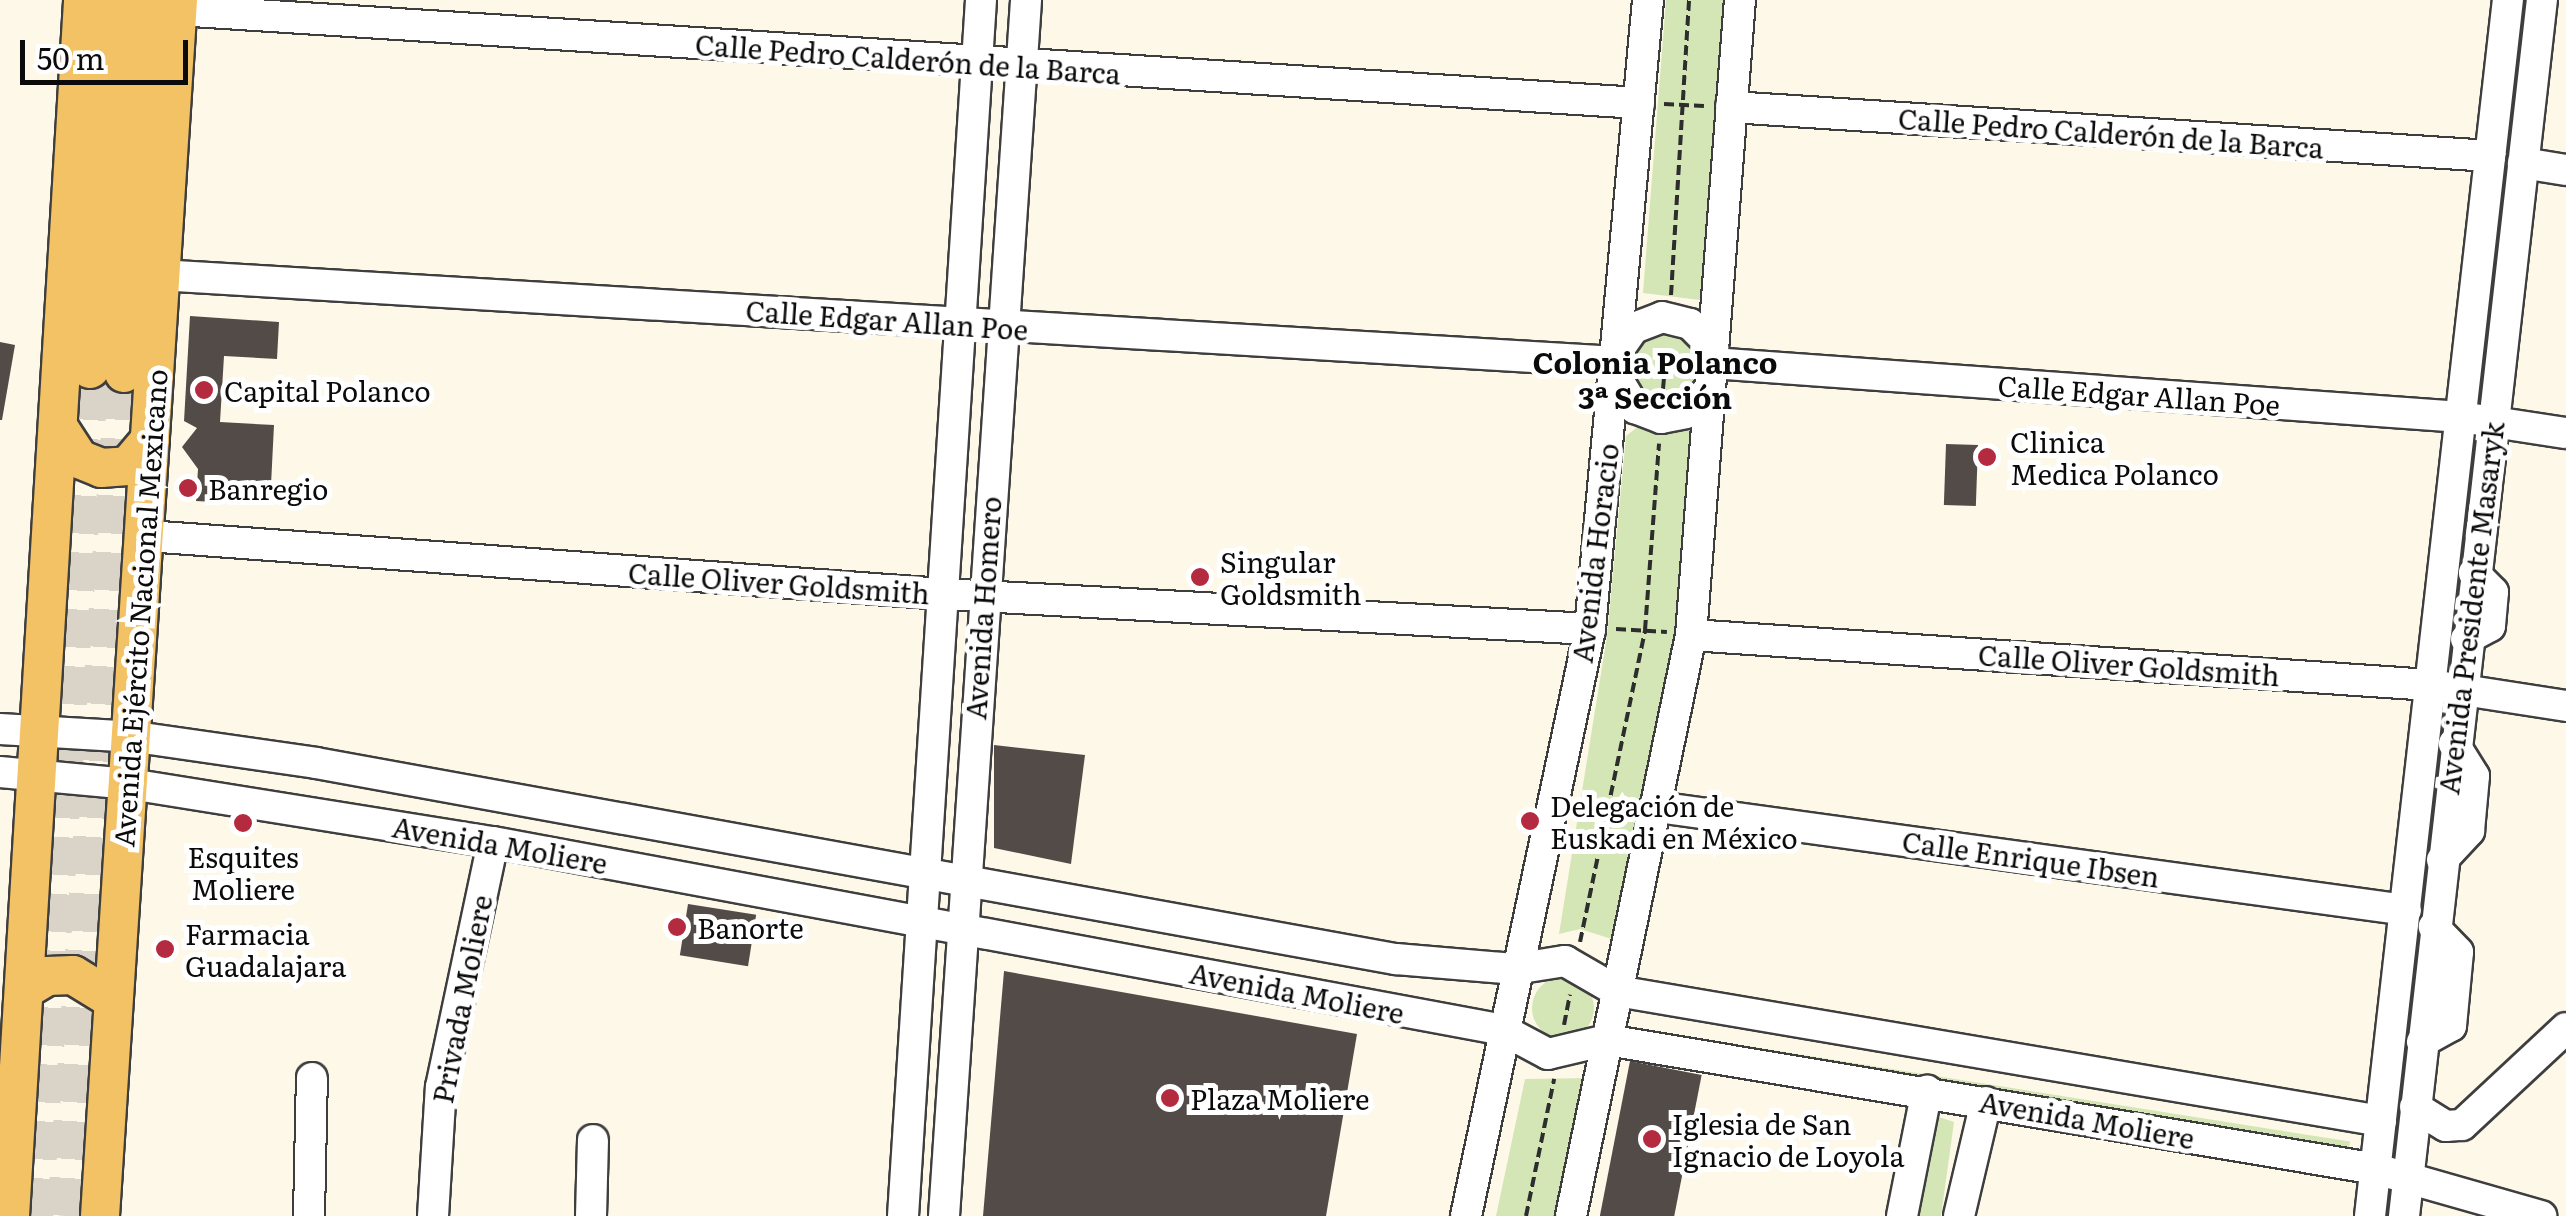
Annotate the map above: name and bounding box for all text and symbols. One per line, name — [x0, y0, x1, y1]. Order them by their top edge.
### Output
scale bar — [25, 20, 192, 82]
street label: Calle Pedro Calderón de la Barca — [694, 26, 1122, 90]
text: 50 m — [37, 35, 105, 79]
street label: Calle Pedro Calderón de la Barca — [1897, 100, 2325, 164]
street label: Calle Edgar Allan Poe — [745, 292, 1029, 346]
district label: Colonia Polanco 3ª Sección — [1532, 343, 1778, 414]
street label: Calle Edgar Allan Poe — [1997, 367, 2281, 421]
street label: Avenida Ejército Nacional Mexicano — [106, 368, 172, 848]
place label: Capital Polanco — [224, 373, 431, 407]
marker: Capital Polanco — [193, 379, 215, 401]
street label: Avenida Presidente Masaryk — [2430, 420, 2510, 796]
place label: Clinica Medica Polanco — [2010, 424, 2219, 490]
street label: Avenida Horacio — [1564, 441, 1624, 665]
marker: Clinica Medica Polanco — [1974, 444, 2000, 470]
place label: Banregio — [208, 471, 328, 505]
marker: Banregio — [177, 477, 199, 499]
street label: Avenida Homero — [957, 495, 1007, 721]
place label: Singular Goldsmith — [1220, 544, 1361, 610]
street label: Calle Oliver Goldsmith — [627, 555, 931, 609]
marker: Singular Goldsmith — [1189, 566, 1211, 588]
street label: Calle Oliver Goldsmith — [1977, 637, 2281, 691]
place label: Delegación de Euskadi en México — [1550, 788, 1798, 854]
street label: Avenida Moliere — [390, 809, 610, 879]
marker: Delegación de Euskadi en México — [1519, 810, 1541, 832]
marker: Esquites Moliere — [232, 812, 254, 834]
street label: Calle Enrique Ibsen — [1900, 823, 2162, 893]
place label: Esquites Moliere — [187, 839, 299, 905]
street label: Privada Moliere — [424, 892, 498, 1106]
place label: Banorte — [697, 910, 804, 944]
place label: Farmacia Guadalajara — [185, 916, 346, 982]
marker: Banorte — [666, 916, 688, 938]
marker: Farmacia Guadalajara — [154, 938, 176, 960]
street label: Avenida Moliere — [1187, 955, 1407, 1029]
place label: Plaza Moliere — [1190, 1081, 1370, 1115]
street label: Avenida Moliere — [1977, 1084, 2197, 1154]
marker: Plaza Moliere — [1159, 1087, 1181, 1109]
place label: Iglesia de San Ignacio de Loyola — [1672, 1106, 1905, 1172]
marker: Iglesia de San Ignacio de Loyola — [1641, 1128, 1663, 1150]

